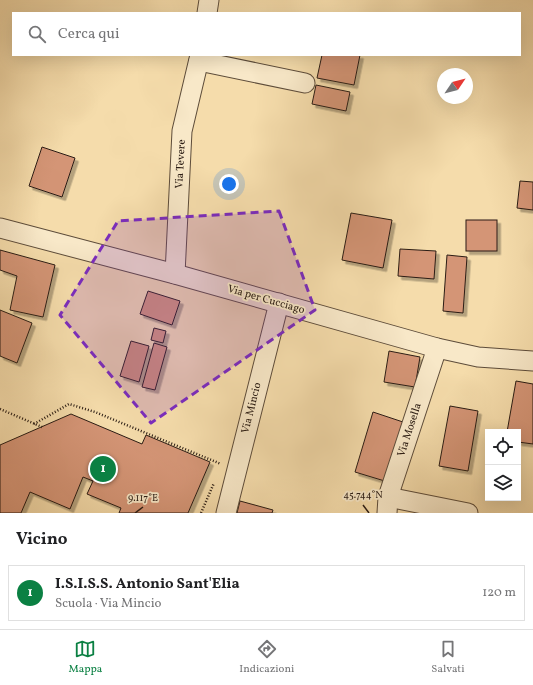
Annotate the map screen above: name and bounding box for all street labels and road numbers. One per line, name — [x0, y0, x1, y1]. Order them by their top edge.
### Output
street label: Via Tevere — [172, 139, 190, 189]
street label: Via per Cucciago — [226, 282, 307, 318]
street label: Via Mincio — [238, 381, 266, 435]
street label: Via Mosella — [394, 401, 426, 459]

